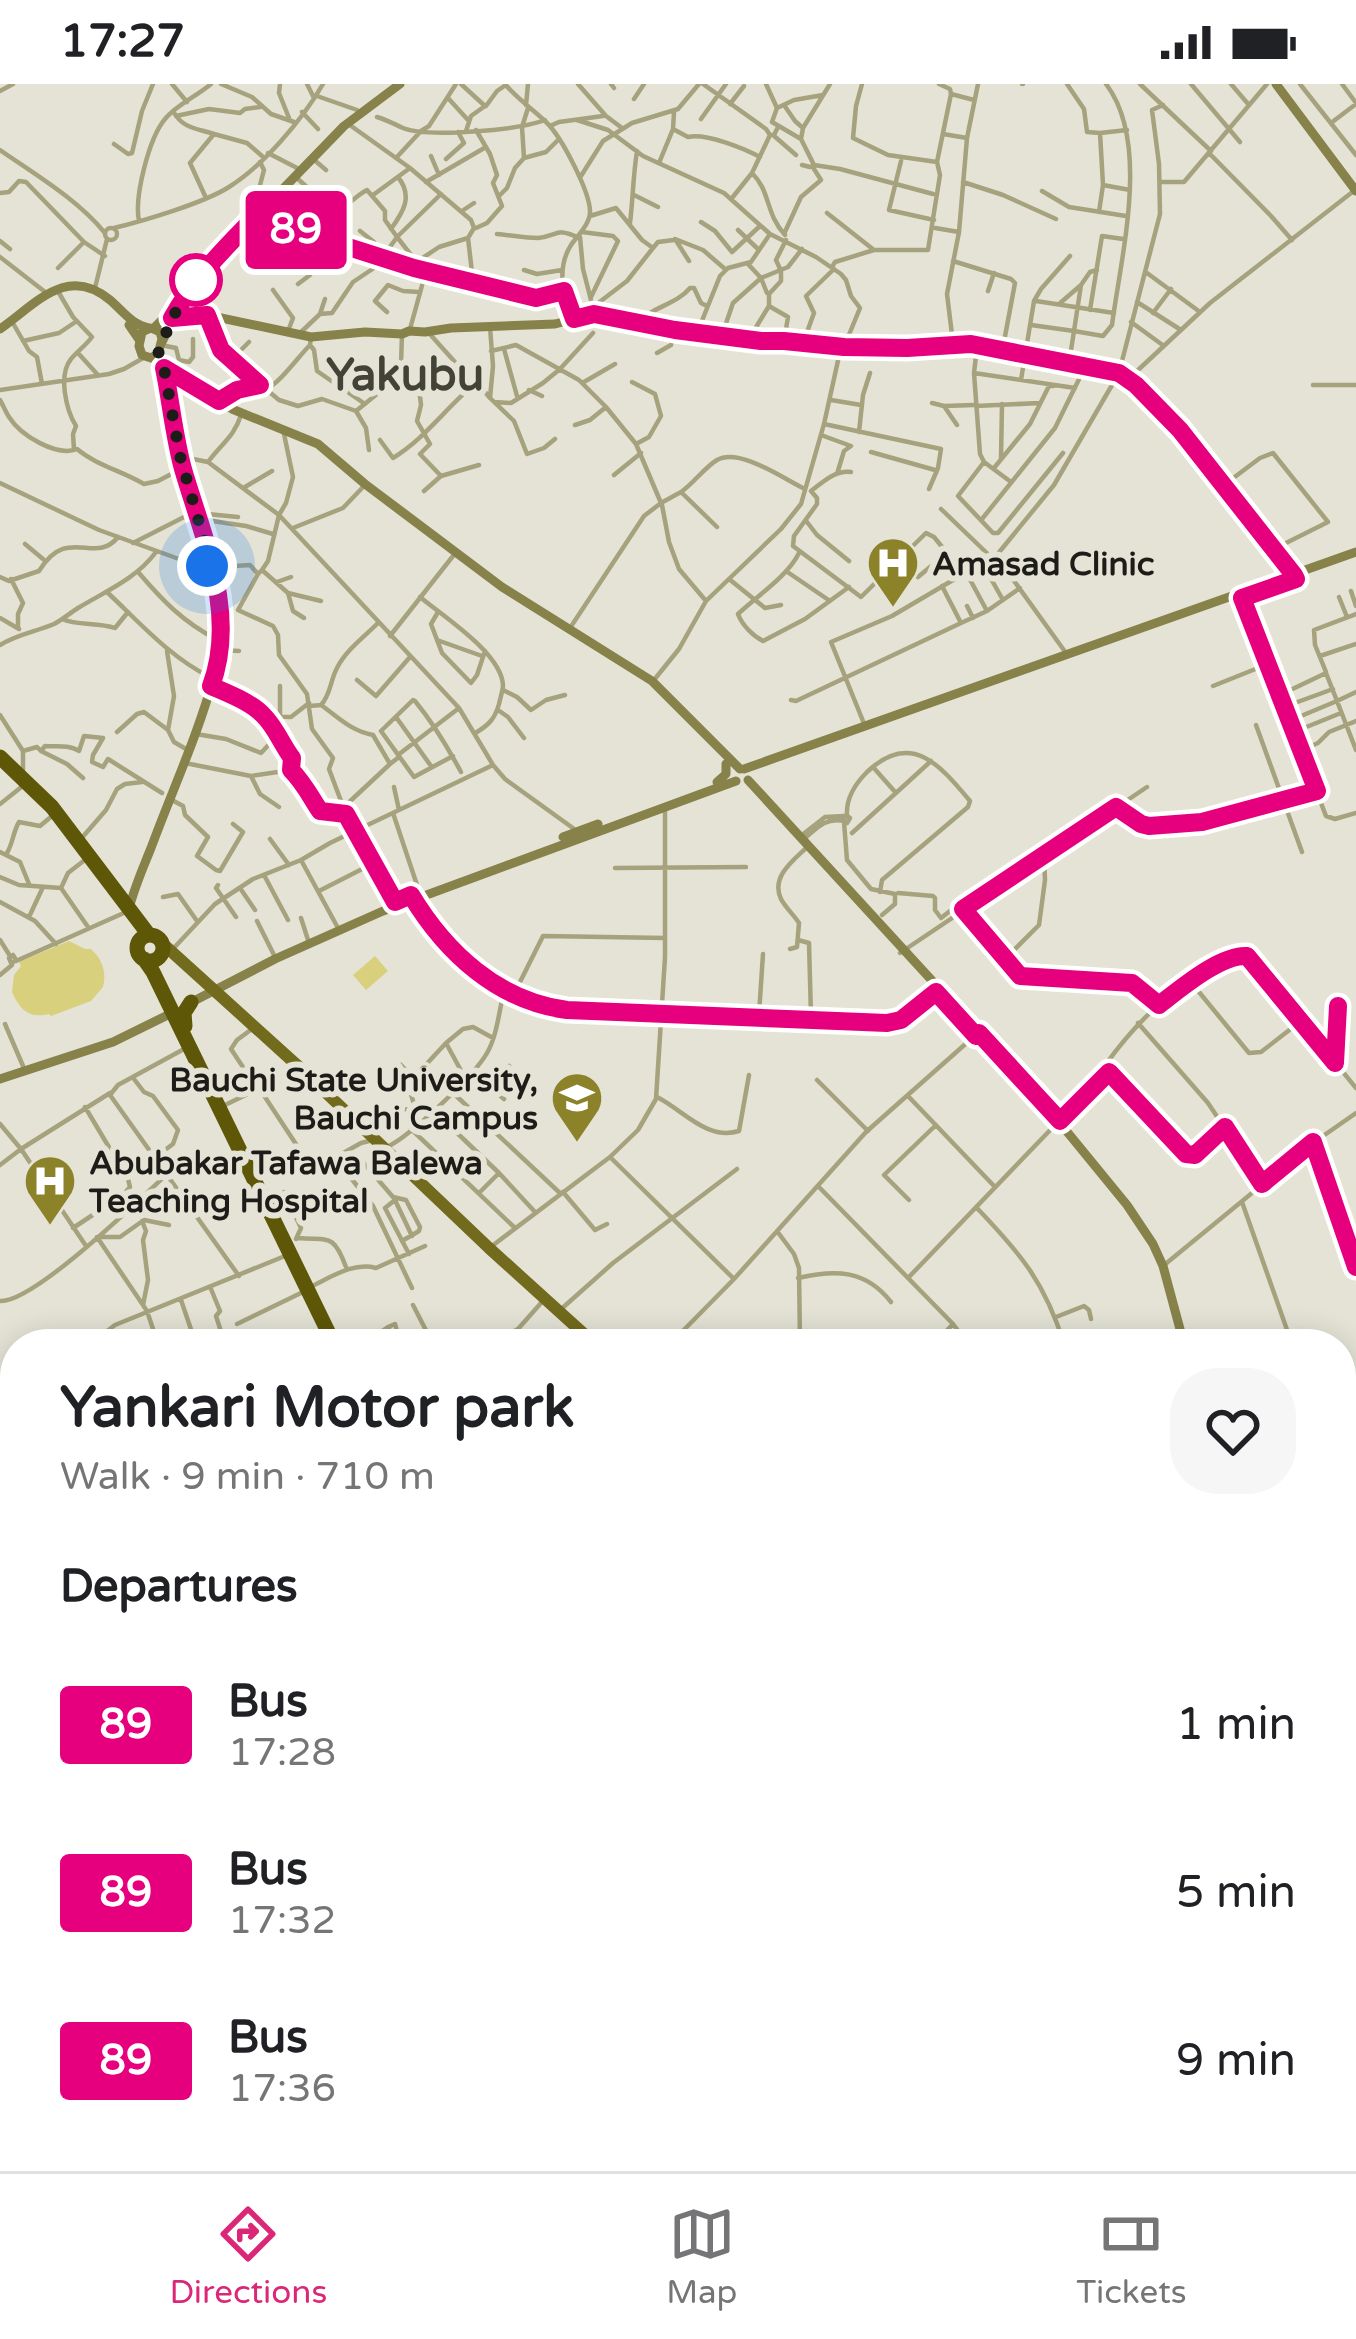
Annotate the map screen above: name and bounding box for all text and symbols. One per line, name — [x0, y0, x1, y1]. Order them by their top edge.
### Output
text: 17:27 — [60, 15, 185, 69]
line badge: 89 — [242, 191, 350, 269]
text: 89 — [270, 204, 322, 255]
unlabelled marker — [171, 255, 221, 305]
district label: Yakubu — [326, 349, 484, 403]
hospital icon: Amasad Clinic — [865, 535, 921, 609]
your location — [177, 536, 237, 596]
place label: Amasad Clinic — [932, 545, 1154, 584]
place label: Bauchi State University, Bauchi Campus — [169, 1061, 538, 1138]
school or university icon: Bauchi State University, Bauchi Campus — [549, 1070, 605, 1144]
place label: Abubakar Tafawa Balewa Teaching Hospital — [88, 1144, 483, 1221]
hospital icon: Abubakar Tafawa Balewa Teaching Hospital — [22, 1153, 78, 1227]
button: heart — [1170, 1368, 1296, 1494]
text: Yankari Motor park — [60, 1374, 574, 1442]
text: Walk · 9 min · 710 m — [60, 1453, 435, 1500]
text: Departures — [60, 1560, 298, 1614]
text: Bus — [228, 1675, 308, 1729]
text: 1 min — [1176, 1698, 1296, 1752]
text: 89 — [100, 1699, 152, 1750]
text: 17:28 — [228, 1729, 336, 1776]
text: Bus — [228, 1843, 308, 1897]
text: 5 min — [1176, 1866, 1296, 1920]
text: 89 — [100, 1867, 152, 1918]
text: 17:32 — [228, 1897, 336, 1944]
text: Bus — [228, 2011, 308, 2065]
text: 9 min — [1176, 2034, 1296, 2088]
text: 89 — [100, 2035, 152, 2086]
text: 17:36 — [228, 2065, 336, 2112]
tab: Directions — [169, 2201, 327, 2312]
tab: Map — [666, 2201, 737, 2312]
tab: Tickets — [1076, 2201, 1187, 2312]

